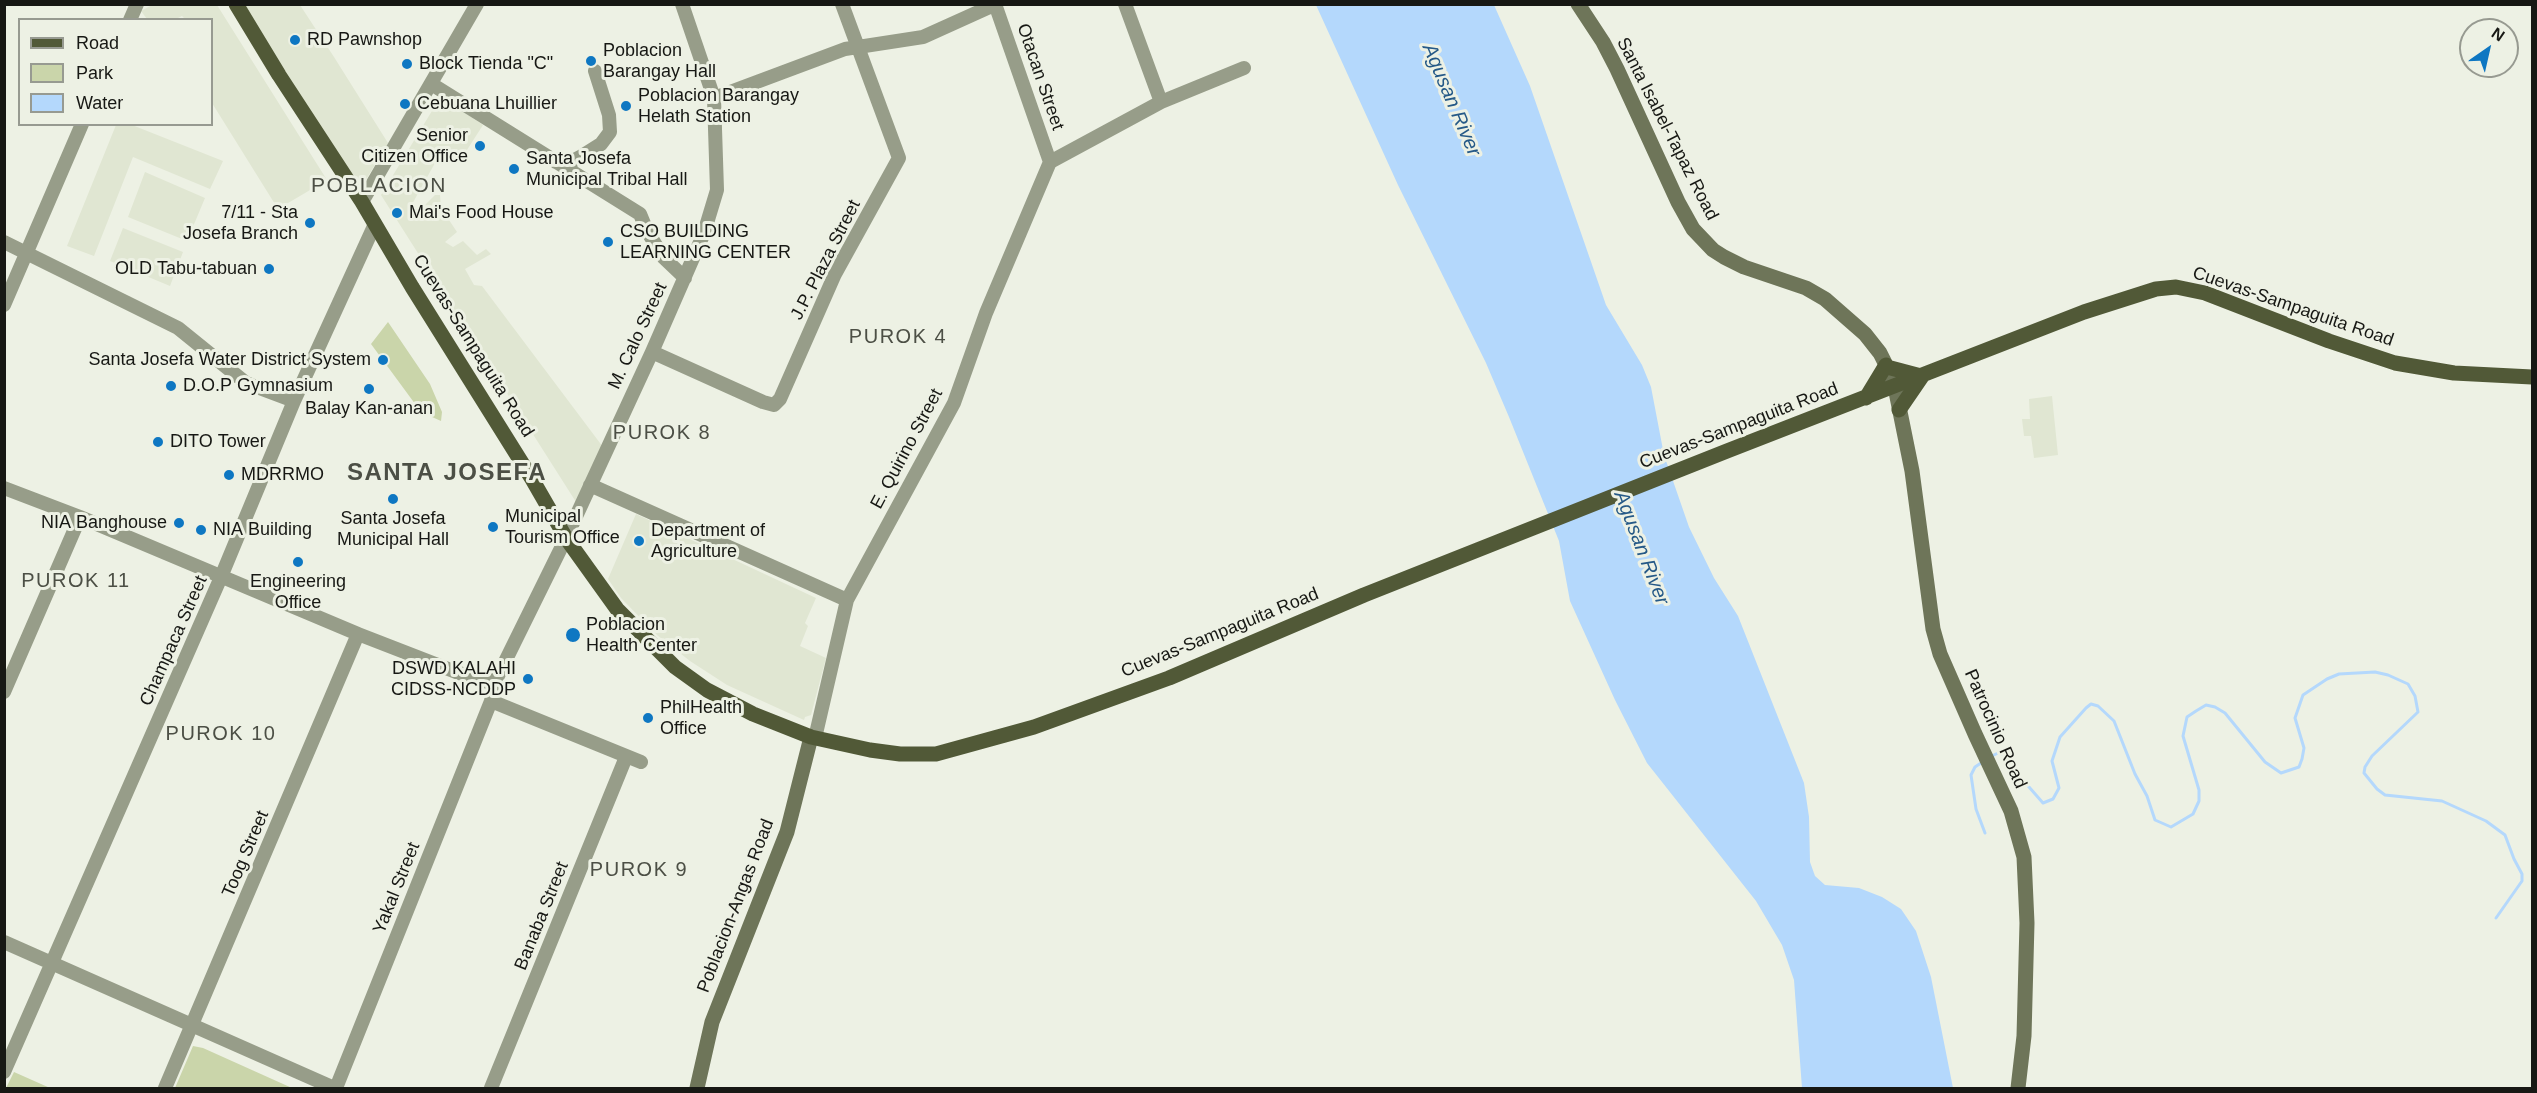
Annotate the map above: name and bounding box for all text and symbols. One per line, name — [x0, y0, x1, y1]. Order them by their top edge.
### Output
legend — [18, 18, 213, 126]
north arrow — [2459, 18, 2519, 78]
street label: Otacan Street — [1012, 21, 1068, 133]
text: N — [2489, 24, 2508, 45]
place label: RD Pawnshop — [307, 29, 422, 51]
text: Road — [76, 33, 119, 53]
marker: RD Pawnshop — [288, 33, 302, 47]
street label: Santa Isabel-Tapaz Road — [1611, 34, 1723, 224]
place label: Poblacion Barangay Hall — [603, 40, 716, 82]
water label: Agusan River — [1416, 40, 1486, 160]
place label: Block Tienda "C" — [419, 53, 553, 75]
marker: Poblacion Barangay Hall — [584, 54, 598, 68]
marker: Block Tienda "C" — [400, 57, 414, 71]
text: Park — [76, 63, 113, 83]
place label: Poblacion Barangay Helath Station — [638, 85, 799, 128]
text: Water — [76, 93, 123, 113]
place label: Cebuana Lhuillier — [417, 93, 557, 115]
marker: Cebuana Lhuillier — [398, 97, 412, 111]
marker: Poblacion Barangay Helath Station — [619, 99, 633, 113]
place label: Senior Citizen Office — [361, 125, 468, 168]
marker: Senior Citizen Office — [473, 139, 487, 153]
place label: Santa Josefa Municipal Tribal Hall — [526, 148, 687, 190]
marker: Santa Josefa Municipal Tribal Hall — [507, 162, 521, 176]
district label: POBLACION — [311, 173, 447, 199]
street label: J.P. Plaza Street — [786, 196, 866, 324]
place label: 7/11 - Sta Josefa Branch — [183, 202, 298, 244]
place label: Mai's Food House — [409, 202, 554, 224]
marker: Mai's Food House — [390, 206, 404, 220]
marker: 7/11 - Sta Josefa Branch — [303, 216, 317, 230]
place label: CSO BUILDING LEARNING CENTER — [620, 221, 791, 264]
marker: CSO BUILDING LEARNING CENTER — [601, 235, 615, 249]
street label: Cuevas-Sampaguita Road — [408, 251, 538, 441]
place label: OLD Tabu-tabuan — [115, 258, 257, 280]
marker: OLD Tabu-tabuan — [262, 262, 276, 276]
street label: Cuevas-Sampaguita Road — [2190, 262, 2396, 352]
street label: M. Calo Street — [604, 279, 672, 393]
district label: PUROK 4 — [849, 325, 947, 349]
place label: Santa Josefa Water District System — [89, 349, 371, 371]
marker: Santa Josefa Water District System — [376, 353, 390, 367]
place label: D.O.P Gymnasium — [183, 375, 333, 397]
street label: Cuevas-Sampaguita Road — [1637, 378, 1841, 474]
marker: D.O.P Gymnasium — [164, 379, 178, 393]
marker: Balay Kan-anan — [362, 382, 376, 396]
street label: E. Quirino Street — [866, 385, 948, 513]
place label: Balay Kan-anan — [305, 398, 433, 420]
district label: PUROK 8 — [613, 421, 711, 445]
place label: DITO Tower — [170, 431, 266, 453]
marker: DITO Tower — [151, 435, 165, 449]
district label: SANTA JOSEFA — [347, 459, 547, 487]
place label: MDRRMO — [241, 464, 324, 486]
marker: MDRRMO — [222, 468, 236, 482]
water label: Agusan River — [1608, 488, 1674, 608]
marker: Santa Josefa Municipal Hall — [386, 492, 400, 506]
place label: Municipal Tourism Office — [505, 506, 620, 548]
place label: Santa Josefa Municipal Hall — [337, 508, 449, 550]
place label: NIA Banghouse — [41, 512, 167, 534]
marker: NIA Banghouse — [172, 516, 186, 530]
place label: NIA Building — [213, 519, 312, 541]
marker: Municipal Tourism Office — [486, 520, 500, 534]
place label: Department of Agriculture — [651, 520, 765, 562]
marker: NIA Building — [194, 523, 208, 537]
marker: Department of Agriculture — [632, 534, 646, 548]
marker: Engineering Office — [291, 555, 305, 569]
district label: PUROK 11 — [21, 569, 131, 593]
place label: Engineering Office — [250, 571, 346, 614]
street label: Champaca Street — [136, 573, 212, 709]
street label: Cuevas-Sampaguita Road — [1118, 583, 1322, 683]
place label: Poblacion Health Center — [586, 614, 697, 656]
marker: Poblacion Health Center — [564, 626, 582, 644]
place label: DSWD KALAHI CIDSS-NCDDP — [391, 658, 516, 700]
street label: Patrocinio Road — [1959, 666, 2031, 792]
marker: DSWD KALAHI CIDSS-NCDDP — [521, 672, 535, 686]
place label: PhilHealth Office — [660, 697, 742, 740]
marker: PhilHealth Office — [641, 711, 655, 725]
district label: PUROK 10 — [166, 722, 276, 746]
street label: Toog Street — [218, 807, 274, 901]
street label: Poblacion-Angas Road — [693, 816, 779, 996]
street label: Yakal Street — [369, 839, 425, 937]
district label: PUROK 9 — [590, 858, 688, 882]
street label: Banaba Street — [510, 859, 574, 973]

